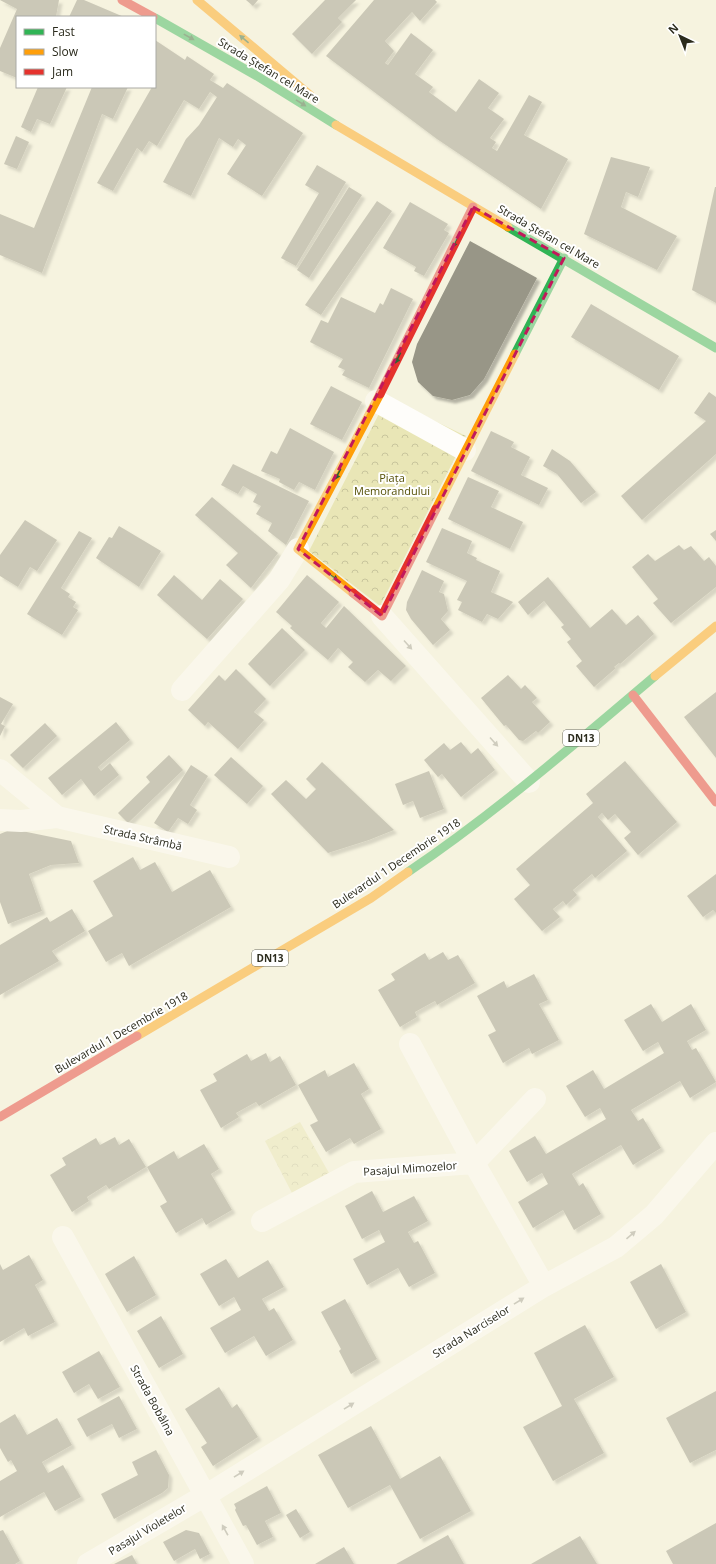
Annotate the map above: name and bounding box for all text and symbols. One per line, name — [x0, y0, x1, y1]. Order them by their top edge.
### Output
legend — [16, 16, 156, 88]
north arrow — [660, 16, 700, 56]
text: N — [664, 20, 681, 37]
text: Fast — [52, 23, 75, 40]
one-way arrow — [183, 34, 195, 41]
street label: Strada Ștefan cel Mare — [216, 34, 322, 106]
one-way arrow — [238, 35, 249, 44]
text: Slow — [52, 43, 79, 60]
text: Jam — [51, 63, 73, 80]
one-way arrow — [296, 99, 306, 107]
street label: Strada Ștefan cel Mare — [495, 201, 603, 271]
one-way arrow — [452, 236, 459, 247]
one-way arrow — [395, 352, 401, 364]
one-way arrow — [335, 468, 341, 479]
park label: Piața Memorandului — [354, 470, 430, 498]
one-way arrow — [327, 573, 338, 581]
one-way arrow — [403, 640, 413, 650]
road number: DN13 — [563, 730, 599, 746]
one-way arrow — [490, 737, 499, 748]
street label: Bulevardul 1 Decembrie 1918 — [329, 815, 463, 911]
street label: Strada Strâmbă — [102, 821, 184, 853]
road number: DN13 — [252, 950, 288, 966]
street label: Bulevardul 1 Decembrie 1918 — [52, 988, 190, 1076]
street label: Pasajul Mimozelor — [363, 1157, 458, 1179]
one-way arrow — [626, 1230, 636, 1239]
one-way arrow — [514, 1297, 525, 1304]
street label: Strada Narciselor — [429, 1301, 513, 1361]
street label: Strada Bobâlna — [127, 1362, 179, 1438]
one-way arrow — [344, 1402, 354, 1410]
one-way arrow — [233, 1471, 245, 1478]
street label: Pasajul Violetelor — [105, 1500, 189, 1558]
one-way arrow — [221, 1524, 228, 1536]

